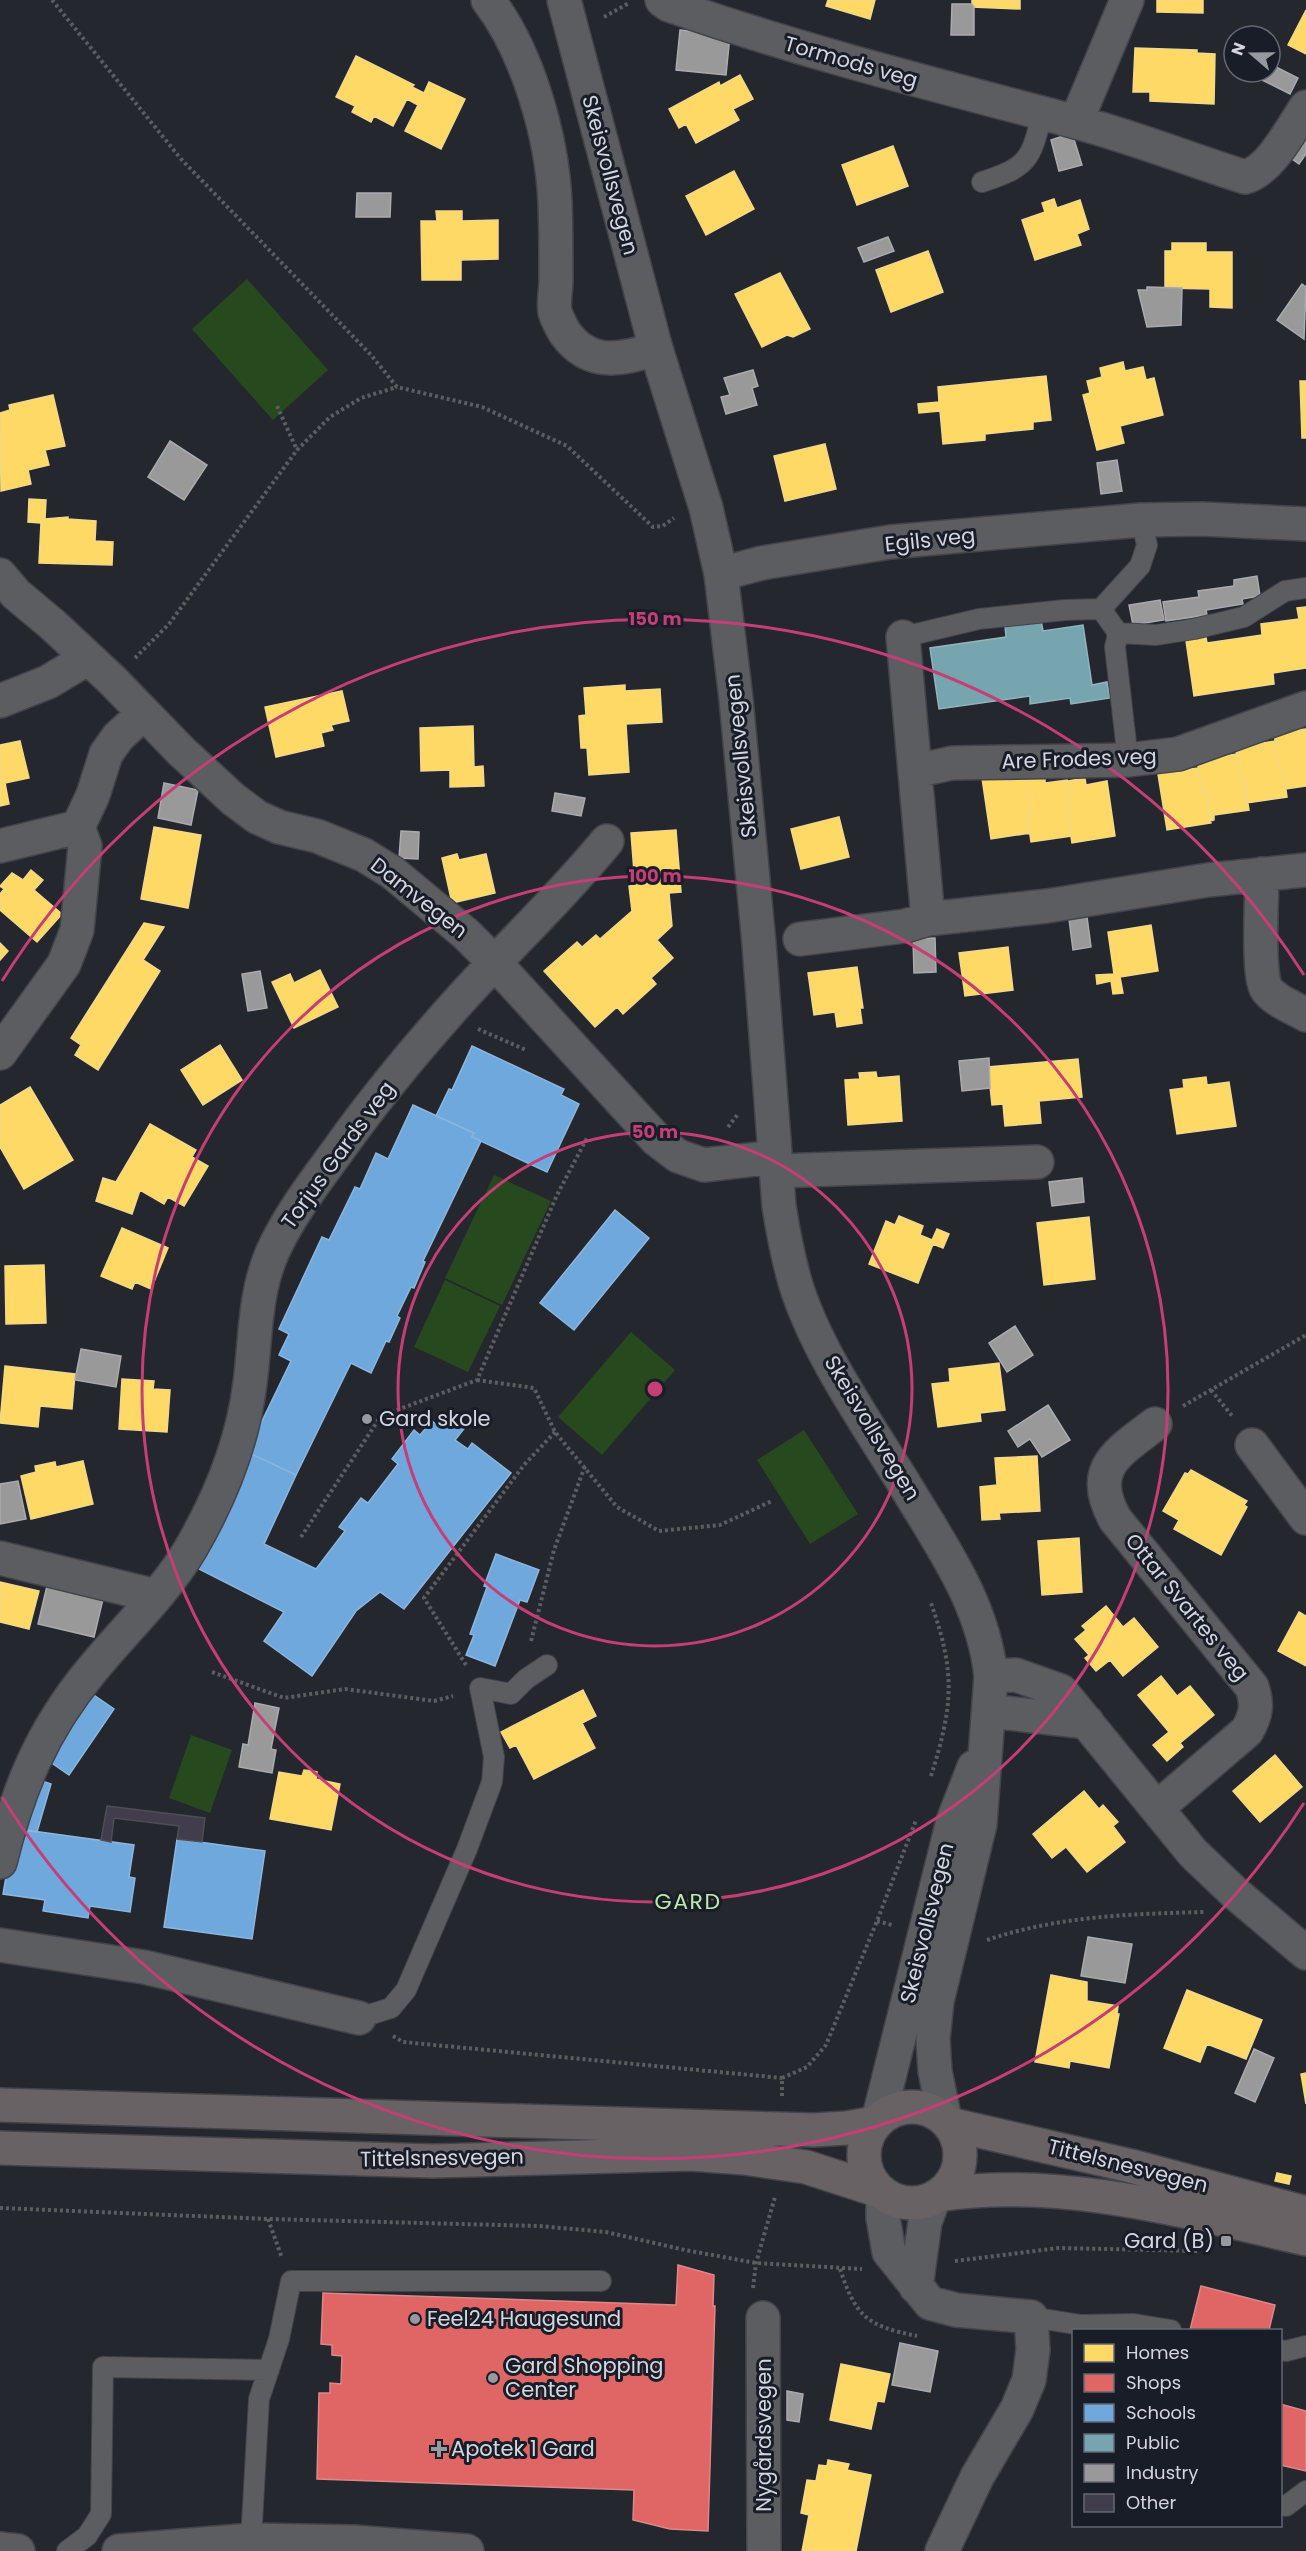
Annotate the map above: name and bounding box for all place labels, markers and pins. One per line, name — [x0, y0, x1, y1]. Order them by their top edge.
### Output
centre of rings — [645, 1379, 665, 1399]
place label: Gard skole — [379, 1404, 491, 1433]
marker: Gard skole — [360, 1412, 374, 1426]
place label: Gard (B) — [1124, 2226, 1214, 2255]
marker: Gard (B) — [1219, 2234, 1233, 2248]
place label: Feel24 Haugesund — [427, 2304, 621, 2333]
marker: Feel24 Haugesund — [408, 2312, 422, 2326]
place label: Gard Shopping Center — [505, 2351, 664, 2404]
marker: Gard Shopping Center — [486, 2371, 500, 2385]
place label: Apotek 1 Gard — [451, 2434, 595, 2463]
marker: Apotek 1 Gard — [432, 2442, 446, 2456]

